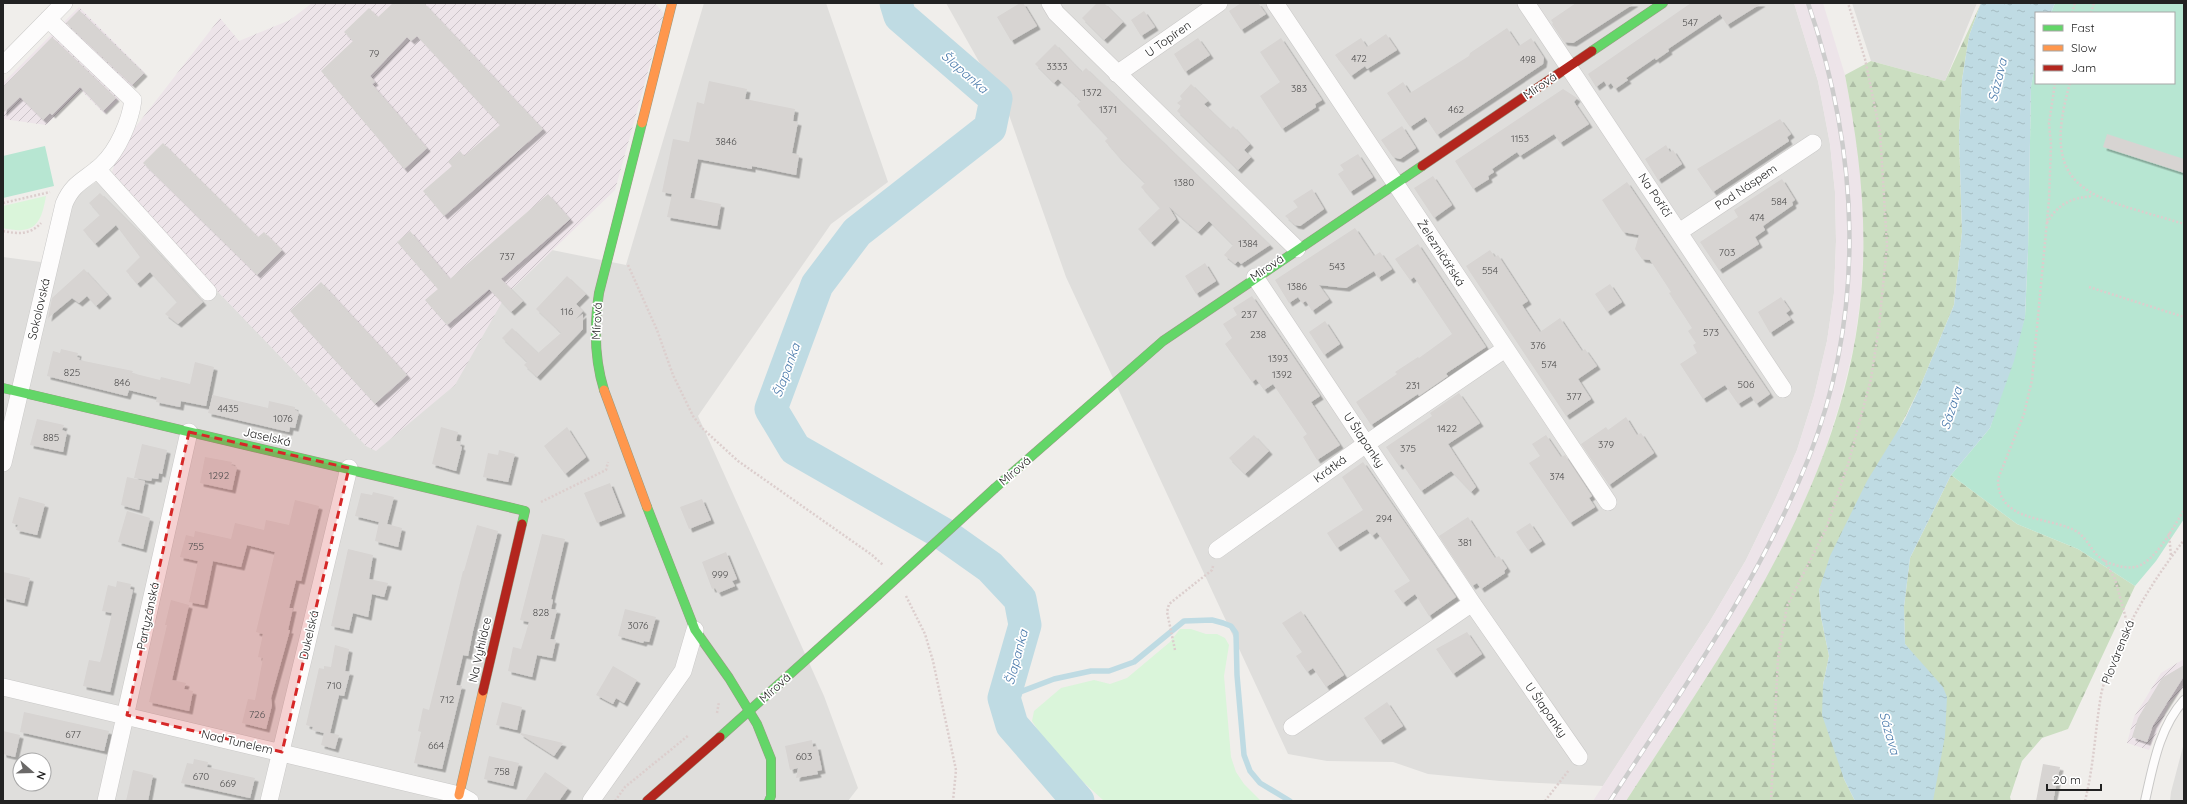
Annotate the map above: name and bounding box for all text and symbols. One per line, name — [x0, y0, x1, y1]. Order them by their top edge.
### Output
legend — [2035, 12, 2175, 84]
house number: 547 — [1682, 16, 1698, 29]
street label: U Topíren — [1142, 17, 1194, 60]
text: Fast — [2071, 20, 2095, 35]
text: Slow — [2071, 40, 2097, 55]
house number: 79 — [369, 47, 380, 60]
water label: Šlapanka — [939, 48, 992, 97]
house number: 472 — [1351, 52, 1367, 65]
house number: 498 — [1520, 53, 1536, 66]
water label: Sázava — [1984, 56, 2010, 103]
house number: 3333 — [1047, 60, 1067, 73]
text: Jam — [2071, 60, 2096, 75]
street label: Mírová — [1520, 69, 1560, 102]
house number: 383 — [1291, 82, 1307, 95]
house number: 1372 — [1082, 86, 1102, 99]
house number: 1371 — [1099, 103, 1117, 116]
house number: 462 — [1448, 103, 1465, 116]
house number: 1153 — [1511, 132, 1529, 145]
house number: 3846 — [715, 135, 737, 148]
street label: Pod Náspem — [1712, 160, 1780, 213]
street label: Na Poříčí — [1635, 170, 1676, 220]
house number: 1380 — [1174, 176, 1194, 189]
house number: 584 — [1771, 195, 1787, 208]
house number: 474 — [1750, 211, 1764, 224]
street label: Železničářská — [1414, 217, 1469, 289]
house number: 1384 — [1238, 237, 1258, 250]
house number: 703 — [1719, 246, 1735, 259]
house number: 737 — [499, 250, 515, 263]
street label: Mírová — [1247, 251, 1287, 284]
house number: 543 — [1329, 260, 1345, 273]
house number: 554 — [1482, 264, 1498, 277]
street label: Sokolovská — [24, 277, 53, 341]
house number: 1386 — [1287, 280, 1307, 293]
street label: Mírová — [588, 302, 605, 340]
house number: 116 — [561, 305, 574, 318]
house number: 237 — [1241, 308, 1257, 321]
house number: 573 — [1703, 326, 1719, 339]
house number: 238 — [1250, 328, 1266, 341]
house number: 376 — [1530, 339, 1546, 352]
water label: Šlapanka — [769, 340, 804, 399]
house number: 1393 — [1268, 352, 1288, 365]
house number: 574 — [1541, 358, 1557, 371]
house number: 825 — [64, 366, 80, 379]
house number: 1392 — [1272, 368, 1292, 381]
house number: 846 — [114, 376, 131, 389]
house number: 506 — [1738, 378, 1755, 391]
house number: 231 — [1406, 379, 1420, 392]
water label: Sázava — [1937, 384, 1966, 431]
house number: 377 — [1566, 390, 1582, 403]
house number: 4435 — [217, 402, 239, 415]
street label: U Šlapanky — [1340, 409, 1388, 470]
house number: 1076 — [273, 412, 293, 425]
house number: 1422 — [1437, 422, 1457, 435]
street label: Jaselská — [242, 424, 292, 449]
house number: 885 — [43, 431, 59, 444]
house number: 379 — [1598, 438, 1614, 451]
house number: 375 — [1400, 442, 1416, 455]
street label: Krátká — [1310, 452, 1349, 486]
street label: Mírová — [996, 453, 1034, 489]
house number: 1292 — [209, 469, 230, 482]
house number: 374 — [1549, 470, 1565, 483]
house number: 294 — [1376, 512, 1392, 525]
house number: 381 — [1458, 536, 1472, 549]
house number: 755 — [188, 540, 204, 553]
house number: 999 — [712, 568, 729, 581]
street label: Partyzánská — [133, 581, 162, 651]
house number: 828 — [533, 606, 549, 619]
street label: Dukelská — [296, 609, 321, 661]
street label: Na Vyhlídce — [465, 616, 494, 684]
street label: Plovárenská — [2098, 618, 2137, 686]
house number: 3076 — [628, 619, 649, 632]
water label: Šlapanka — [1001, 627, 1031, 686]
street label: Mírová — [756, 669, 794, 706]
house number: 710 — [326, 679, 342, 692]
street label: U Šlapanky — [1522, 679, 1571, 740]
house number: 712 — [440, 693, 455, 706]
house number: 726 — [249, 708, 266, 721]
water label: Sázava — [1876, 710, 1904, 757]
street label: Nad Tunelem — [200, 726, 275, 757]
house number: 677 — [65, 728, 81, 741]
house number: 664 — [428, 739, 444, 752]
house number: 603 — [796, 750, 812, 763]
north arrow — [12, 752, 52, 792]
house number: 758 — [494, 765, 510, 778]
scale bar — [2047, 766, 2101, 792]
text: N — [33, 769, 49, 782]
house number: 670 — [193, 770, 209, 783]
text: 20 m — [2053, 772, 2081, 787]
house number: 669 — [220, 777, 237, 790]

